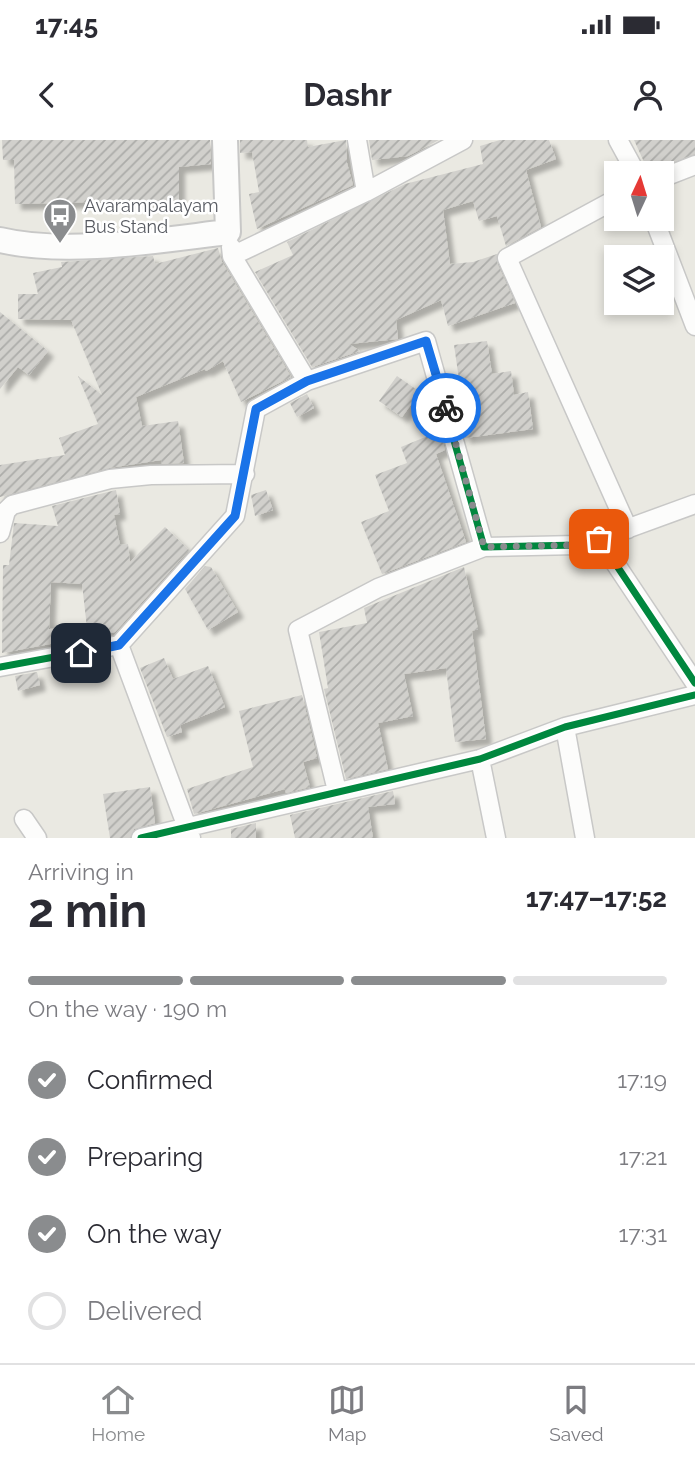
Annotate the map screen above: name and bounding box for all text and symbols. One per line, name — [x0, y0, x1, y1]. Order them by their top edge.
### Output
text: 17:45 — [35, 10, 98, 40]
icon: back — [28, 76, 66, 114]
text: Dashr — [303, 76, 392, 113]
icon: person — [629, 76, 667, 114]
north arrow — [604, 161, 674, 231]
map controls — [604, 161, 674, 315]
place label: Avarampalayam Bus Stand — [84, 195, 219, 237]
bus stop icon: Avarampalayam Bus Stand — [41, 196, 79, 245]
button: layers — [604, 245, 674, 315]
courier — [411, 373, 481, 443]
icon: bike — [427, 389, 465, 427]
pin — [569, 509, 629, 569]
icon: bag — [580, 520, 618, 558]
pin — [51, 623, 111, 683]
icon: home — [62, 634, 100, 672]
text: Arriving in — [28, 858, 134, 885]
text: 17:47–17:52 — [526, 883, 667, 913]
text: 2 min — [28, 884, 147, 938]
text: On the way · 190 m — [28, 995, 227, 1022]
icon: check — [28, 1061, 66, 1099]
text: Confirmed — [87, 1065, 213, 1095]
text: 17:19 — [617, 1066, 667, 1093]
icon: check — [28, 1138, 66, 1176]
text: Preparing — [87, 1142, 203, 1172]
text: 17:21 — [619, 1143, 667, 1170]
icon: check — [28, 1215, 66, 1253]
text: On the way — [87, 1219, 222, 1249]
text: 17:31 — [619, 1220, 667, 1247]
text: Delivered — [87, 1296, 202, 1326]
tab: Home — [91, 1381, 145, 1445]
tab: Map — [328, 1381, 367, 1445]
tab: Saved — [549, 1381, 604, 1445]

